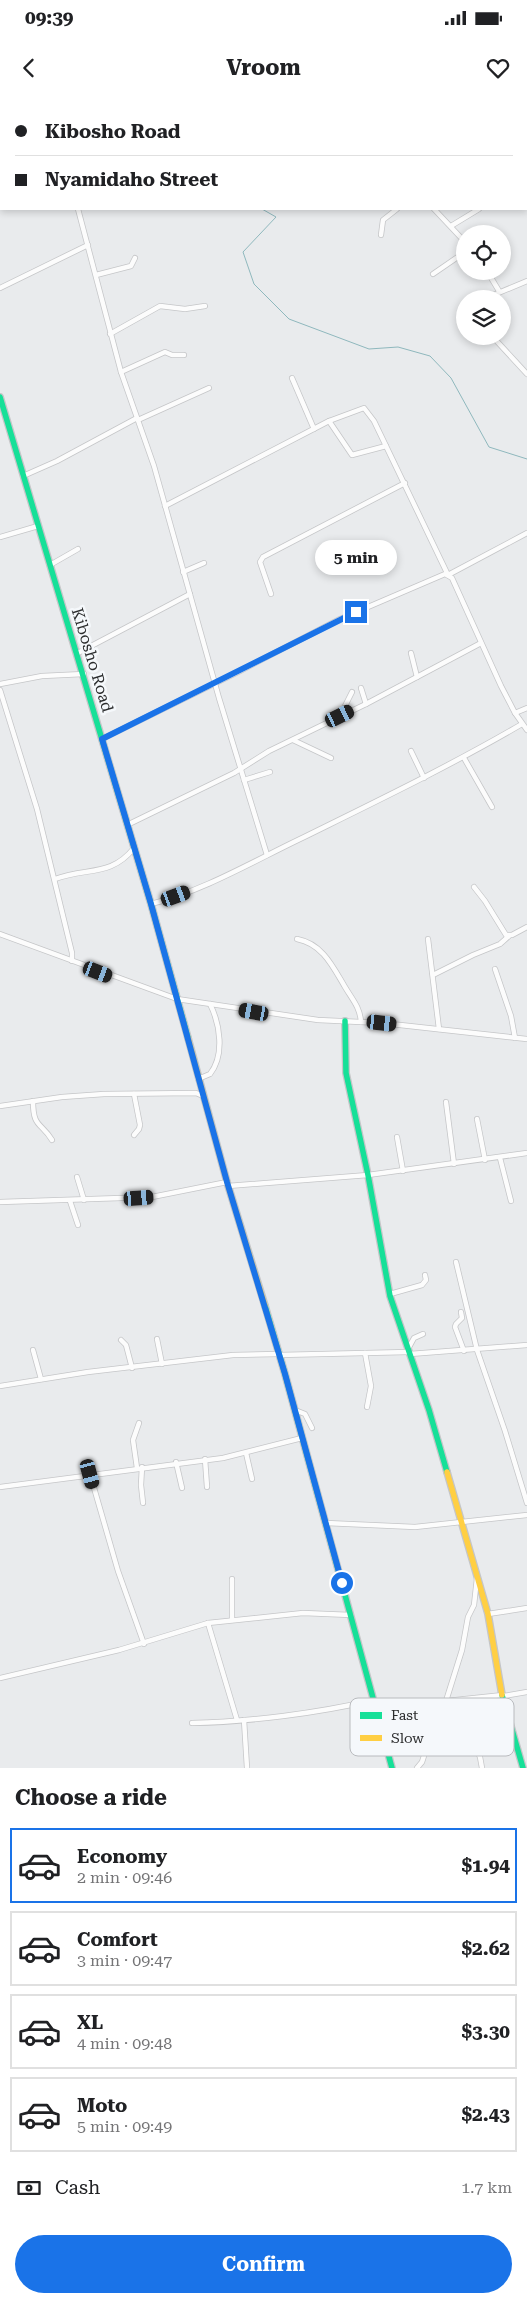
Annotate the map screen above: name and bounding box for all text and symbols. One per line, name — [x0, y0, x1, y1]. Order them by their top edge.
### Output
text: 09:39 — [25, 6, 74, 29]
icon: back — [15, 54, 43, 82]
icon: heart — [484, 54, 512, 82]
text: Vroom — [226, 55, 301, 80]
text: Kibosho Road — [45, 120, 180, 143]
text: Nyamidaho Street — [45, 168, 218, 191]
map controls — [456, 225, 511, 345]
button: locate — [456, 225, 511, 280]
button: layers — [456, 290, 511, 345]
callout: 5 min — [315, 540, 397, 574]
text: 5 min — [334, 548, 378, 567]
route end — [345, 601, 367, 623]
street label: Kibosho Road — [68, 606, 117, 715]
car — [323, 703, 356, 729]
car — [159, 884, 192, 908]
car — [81, 960, 114, 984]
car — [237, 1002, 270, 1022]
car — [366, 1014, 397, 1032]
car — [123, 1189, 154, 1207]
car — [78, 1458, 101, 1490]
route start — [331, 1572, 353, 1594]
legend — [350, 1698, 514, 1756]
text: Fast — [391, 1707, 418, 1723]
text: Slow — [391, 1730, 424, 1746]
text: Choose a ride — [15, 1785, 167, 1810]
icon: car — [17, 1843, 62, 1888]
text: Economy — [77, 1845, 167, 1868]
text: $1.94 — [461, 1854, 510, 1877]
text: 2 min · 09:46 — [77, 1868, 172, 1887]
icon: car — [17, 1926, 62, 1971]
text: Comfort — [77, 1928, 158, 1951]
text: $2.62 — [461, 1937, 510, 1960]
text: 3 min · 09:47 — [77, 1951, 172, 1970]
icon: car — [17, 2009, 62, 2054]
text: XL — [77, 2011, 103, 2034]
text: $3.30 — [461, 2020, 510, 2043]
text: 4 min · 09:48 — [77, 2034, 172, 2053]
icon: car — [17, 2092, 62, 2137]
text: Moto — [77, 2094, 127, 2117]
text: $2.43 — [461, 2103, 510, 2126]
text: 5 min · 09:49 — [77, 2117, 172, 2136]
icon: cash — [15, 2174, 43, 2202]
text: Cash — [55, 2176, 100, 2199]
text: 1.7 km — [461, 2178, 512, 2197]
button: Confirm — [15, 2235, 512, 2293]

